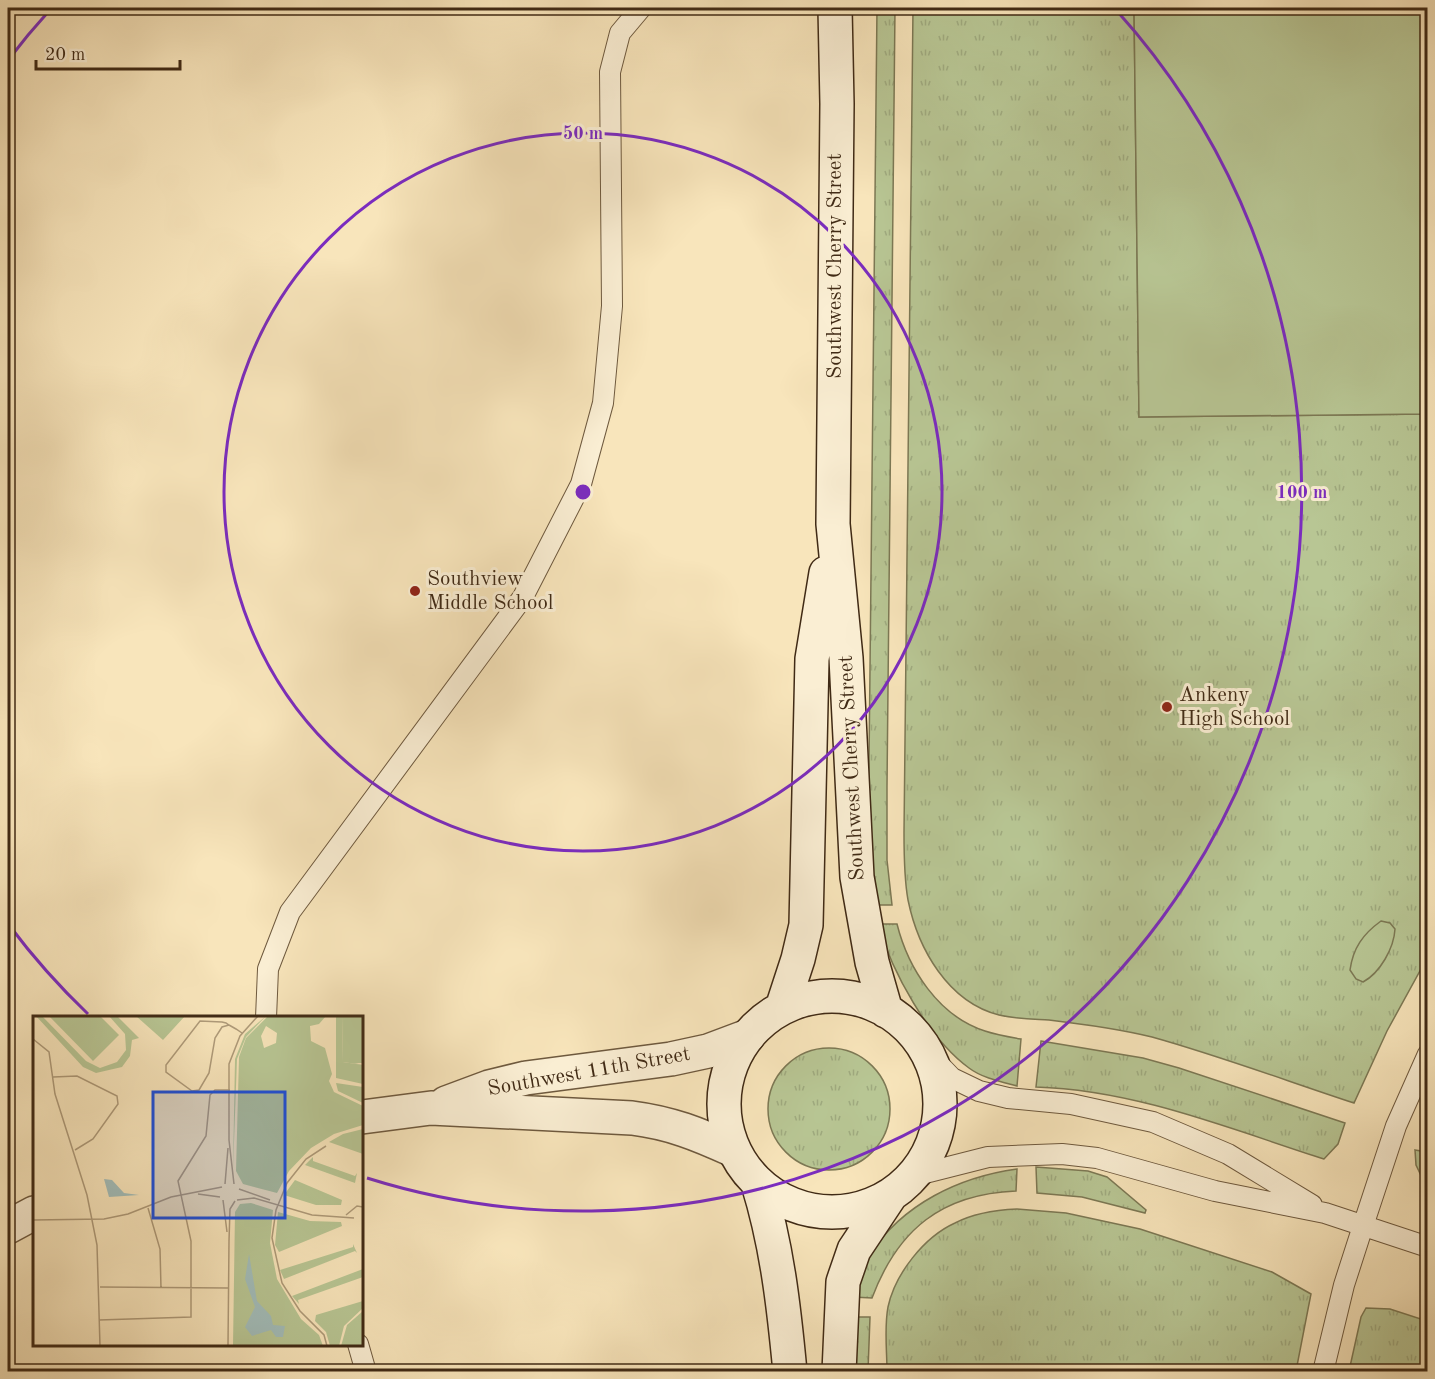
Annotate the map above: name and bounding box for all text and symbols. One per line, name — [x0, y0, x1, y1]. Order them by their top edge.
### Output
scale bar — [36, 33, 180, 71]
text: 20 m — [45, 46, 85, 64]
text: 50 m — [563, 125, 603, 143]
street label: Southwest Cherry Street — [825, 153, 846, 379]
centre of rings — [573, 482, 593, 502]
text: 100 m — [1277, 484, 1327, 502]
place label: Southview Middle School — [427, 569, 554, 614]
marker: Southview Middle School — [408, 584, 422, 598]
street label: Southwest Cherry Street — [836, 655, 868, 881]
place label: Ankeny High School — [1179, 685, 1290, 730]
marker: Ankeny High School — [1160, 700, 1174, 714]
inset map — [33, 1016, 363, 1346]
street label: Southwest 11th Street — [486, 1044, 692, 1100]

